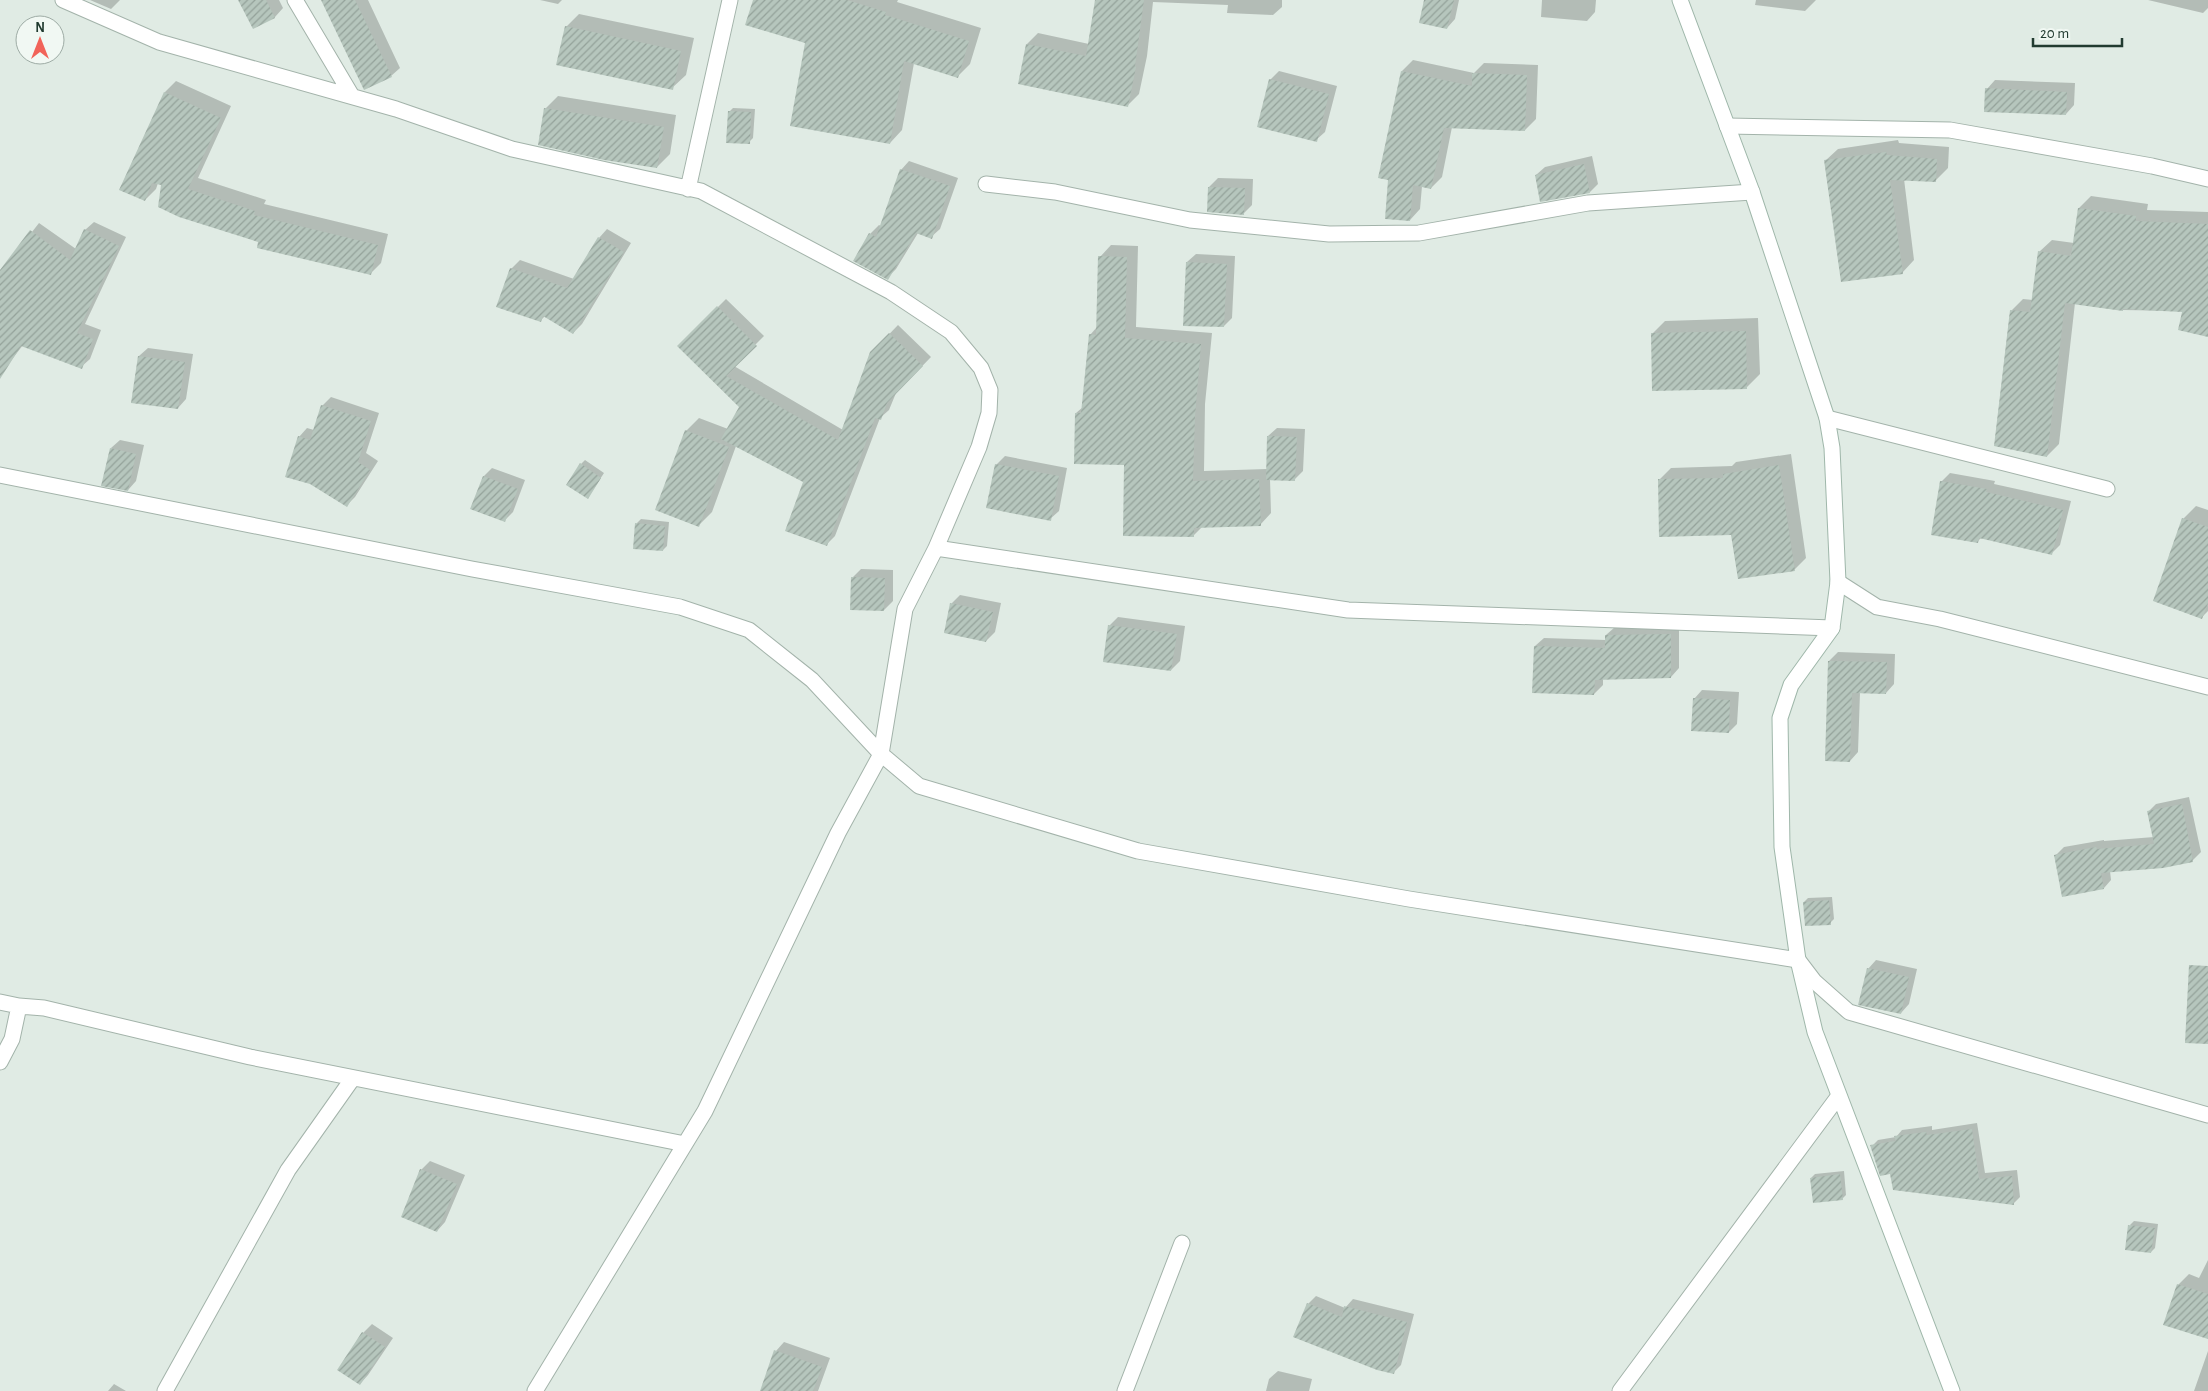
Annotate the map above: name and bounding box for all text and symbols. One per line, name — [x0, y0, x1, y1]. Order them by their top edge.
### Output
north arrow — [15, 15, 65, 65]
scale bar — [2033, 15, 2122, 47]
text: N — [35, 21, 45, 35]
text: 20 m — [2040, 26, 2069, 41]

